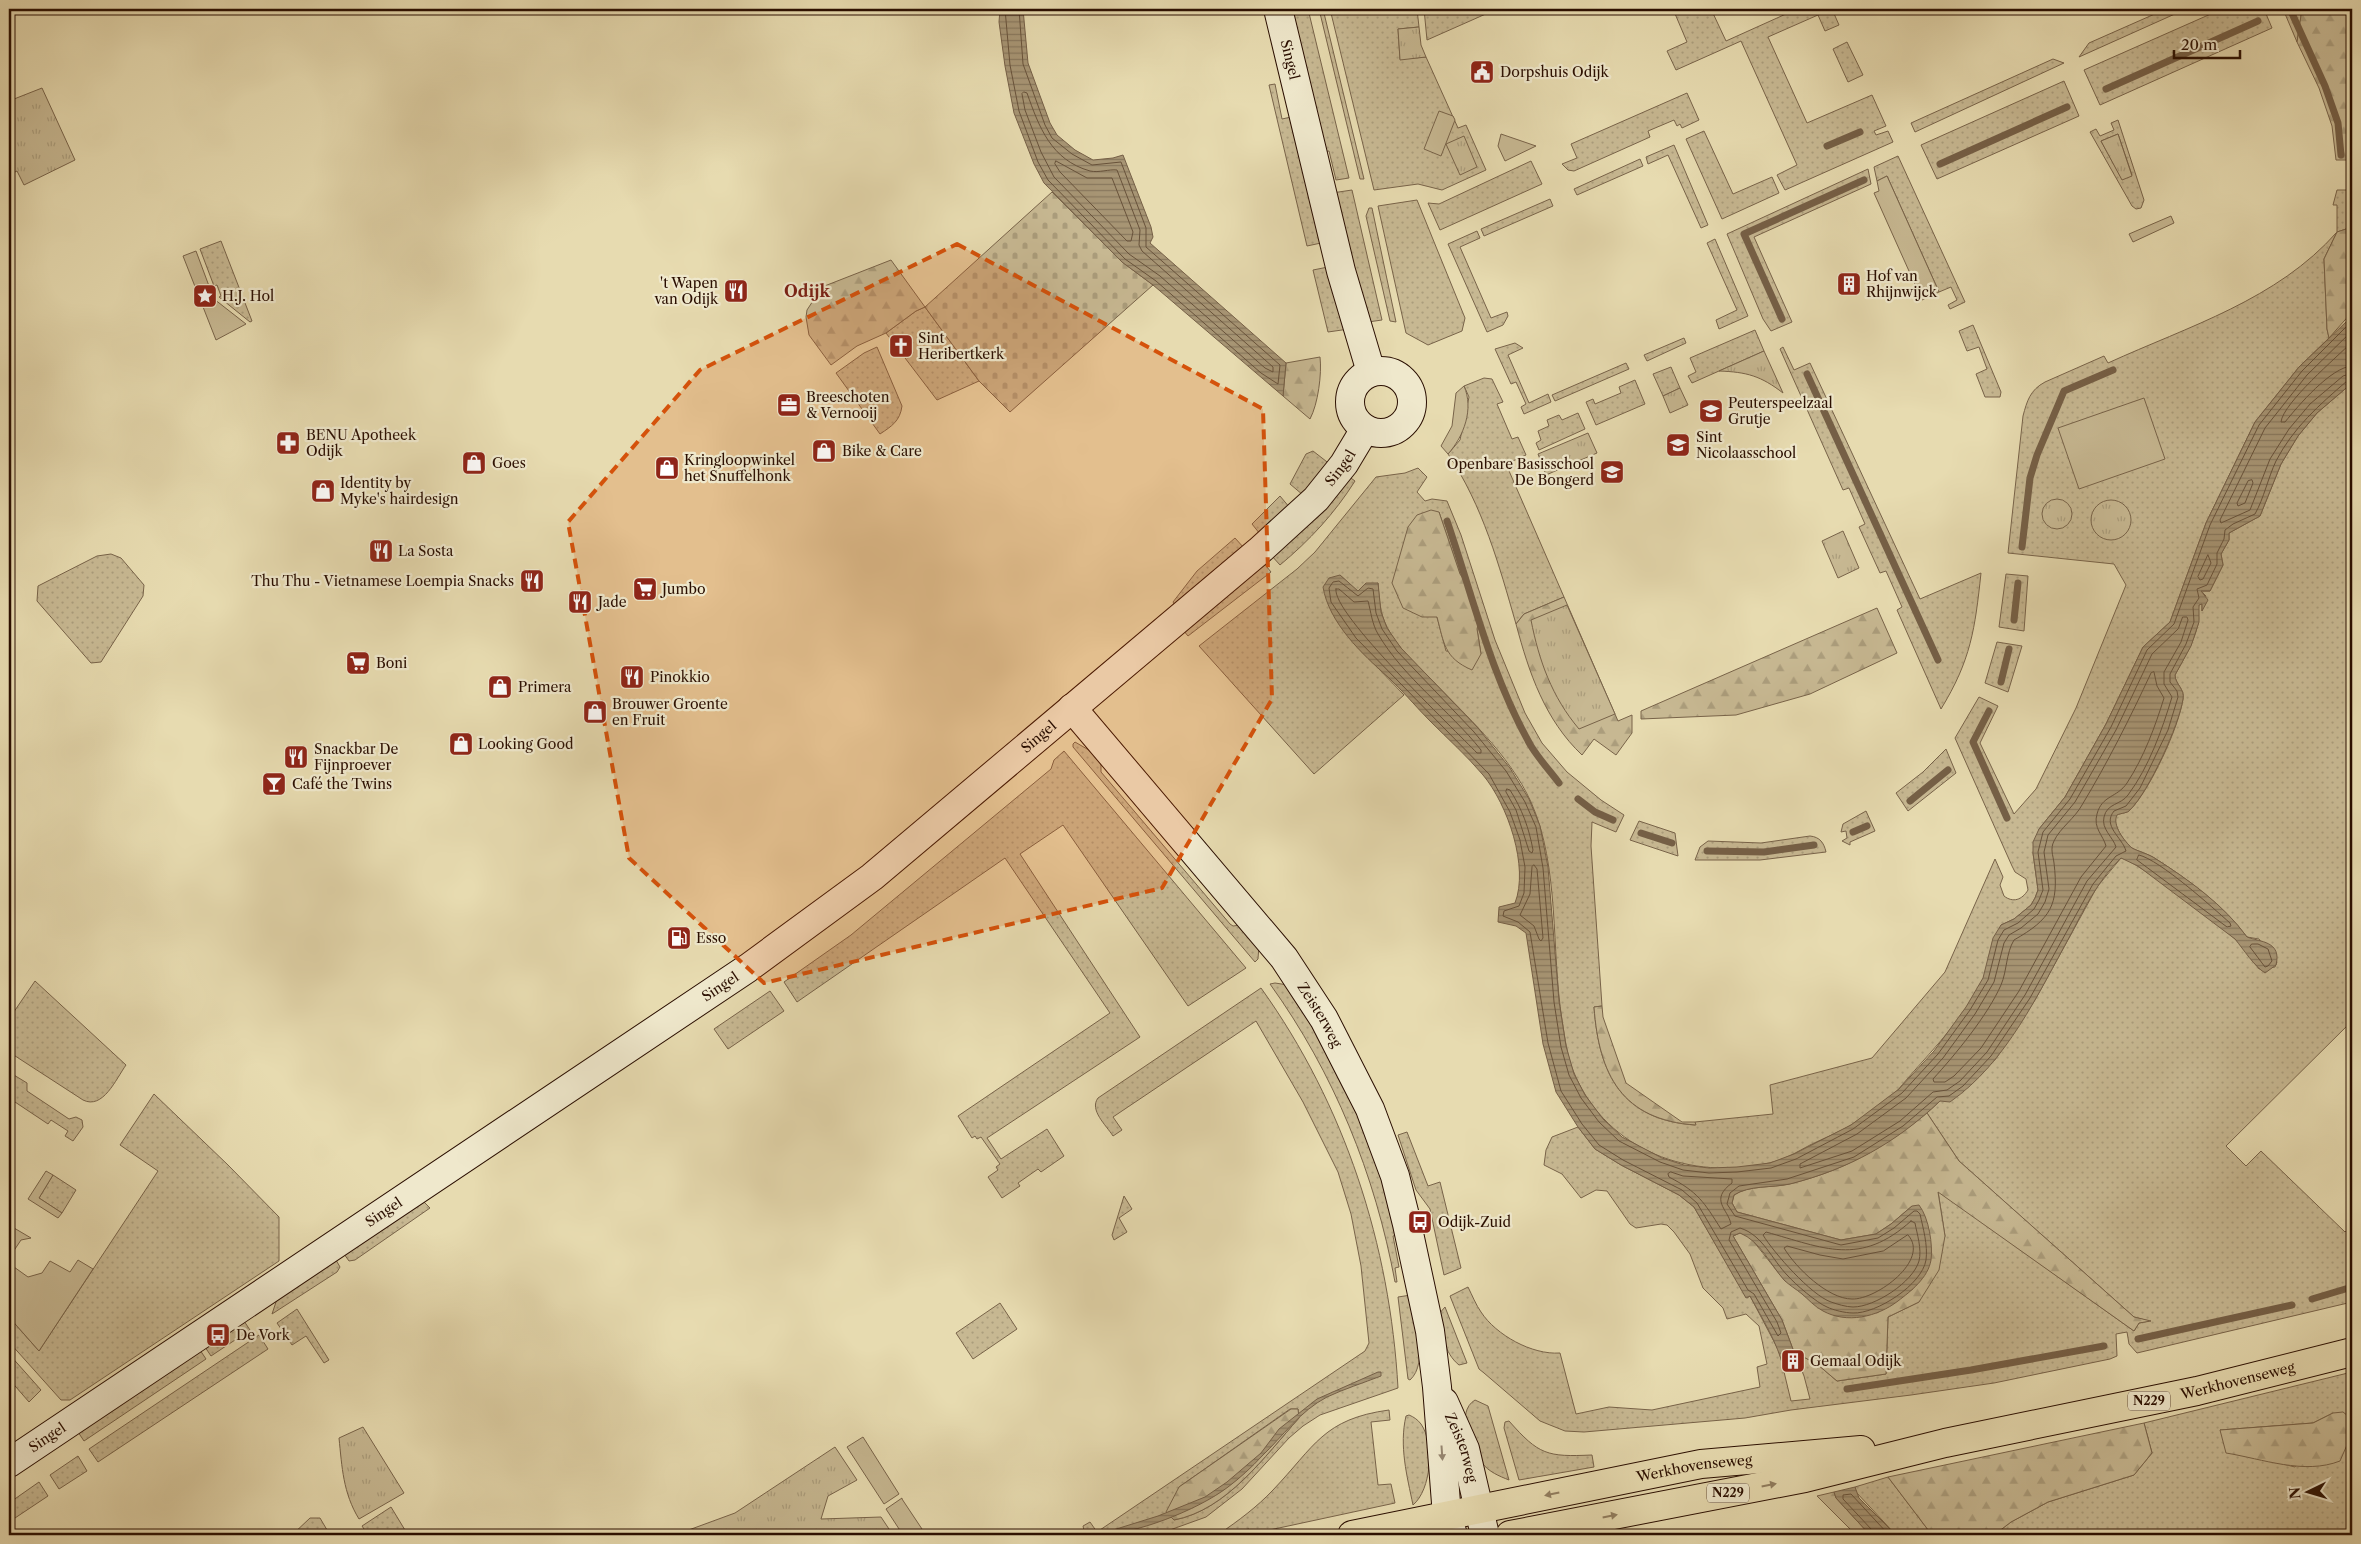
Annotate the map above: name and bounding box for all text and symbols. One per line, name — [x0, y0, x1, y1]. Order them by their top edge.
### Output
scale bar — [2174, 28, 2240, 60]
text: 20 m — [2181, 35, 2217, 54]
street label: Singel — [1277, 38, 1304, 81]
public building icon: Dorpshuis Odijk — [1469, 59, 1495, 85]
place label: Dorpshuis Odijk — [1500, 63, 1609, 81]
place label: Hof van Rhijnwijck — [1866, 267, 1938, 301]
building icon: Hof van Rhijnwijck — [1836, 271, 1862, 297]
place label: 't Wapen van Odijk — [653, 274, 719, 308]
restaurant icon: 't Wapen van Odijk — [723, 278, 749, 304]
district label: Odijk — [784, 281, 830, 301]
place icon: H.J. Hol — [192, 283, 218, 309]
place label: H.J. Hol — [222, 287, 274, 305]
place label: Sint Heribertkerk — [918, 329, 1005, 363]
church icon: Sint Heribertkerk — [888, 333, 914, 359]
place label: Breeschoten & Vernooij — [806, 388, 890, 422]
office icon: Breeschoten & Vernooij — [776, 392, 802, 418]
place label: Peuterspeelzaal Grutje — [1728, 394, 1833, 428]
school or university icon: Peuterspeelzaal Grutje — [1698, 398, 1724, 424]
place label: BENU Apotheek Odijk — [306, 426, 417, 460]
place label: Sint Nicolaasschool — [1696, 428, 1796, 462]
pharmacy icon: BENU Apotheek Odijk — [275, 430, 301, 456]
school or university icon: Sint Nicolaasschool — [1665, 432, 1691, 458]
shop icon: Bike & Care — [811, 438, 837, 464]
place label: Bike & Care — [842, 442, 922, 460]
street label: Singel — [1321, 446, 1359, 490]
shop icon: Goes — [461, 450, 487, 476]
place label: Kringloopwinkel het Snuffelhonk — [684, 451, 795, 485]
place label: Goes — [492, 454, 526, 472]
shop icon: Kringloopwinkel het Snuffelhonk — [654, 455, 680, 481]
place label: Openbare Basisschool De Bongerd — [1447, 455, 1594, 489]
school or university icon: Openbare Basisschool De Bongerd — [1599, 459, 1625, 485]
place label: Identity by Myke's hairdesign — [340, 474, 459, 508]
shop icon: Identity by Myke's hairdesign — [310, 478, 336, 504]
restaurant icon: La Sosta — [368, 538, 394, 564]
place label: La Sosta — [398, 542, 454, 560]
restaurant icon: Thu Thu - Vietnamese Loempia Snacks — [519, 568, 545, 594]
place label: Thu Thu - Vietnamese Loempia Snacks — [251, 572, 514, 590]
supermarket icon: Jumbo — [632, 576, 658, 602]
place label: Jumbo — [660, 580, 706, 598]
restaurant icon: Jade — [567, 589, 593, 615]
place label: Jade — [596, 593, 627, 611]
supermarket icon: Boni — [345, 650, 371, 676]
place label: Boni — [376, 654, 407, 672]
restaurant icon: Pinokkio — [619, 664, 645, 690]
place label: Pinokkio — [650, 668, 710, 686]
shop icon: Primera — [487, 674, 513, 700]
place label: Primera — [518, 678, 572, 696]
place label: Brouwer Groente en Fruit — [612, 695, 728, 729]
shop icon: Brouwer Groente en Fruit — [582, 699, 608, 725]
street label: Singel — [1017, 717, 1060, 757]
shop icon: Looking Good — [448, 731, 474, 757]
place label: Looking Good — [478, 735, 574, 753]
place label: Snackbar De Fijnproever — [314, 740, 399, 774]
restaurant icon: Snackbar De Fijnproever — [283, 744, 309, 770]
bar icon: Café the Twins — [261, 771, 287, 797]
place label: Café the Twins — [292, 775, 392, 793]
fuel station icon: Esso — [666, 925, 692, 951]
place label: Esso — [696, 929, 726, 947]
street label: Singel — [698, 968, 742, 1005]
street label: Zeisterweg — [1293, 979, 1346, 1051]
street label: Singel — [362, 1193, 406, 1231]
bus stop icon: Odijk-Zuid — [1407, 1209, 1433, 1235]
place label: Odijk-Zuid — [1438, 1213, 1511, 1231]
bus stop icon: De Vork — [205, 1322, 231, 1348]
place label: De Vork — [236, 1326, 291, 1344]
building icon: Gemaal Odijk — [1780, 1348, 1806, 1374]
place label: Gemaal Odijk — [1810, 1352, 1902, 1370]
street label: Werkhovenseweg — [2178, 1358, 2297, 1403]
road number: N229 — [2128, 1392, 2170, 1410]
street label: Zeisterweg — [1441, 1410, 1482, 1485]
street label: Singel — [25, 1419, 69, 1456]
one-way arrow — [1438, 1446, 1446, 1462]
street label: Werkhovenseweg — [1634, 1451, 1754, 1486]
north arrow — [2284, 1466, 2334, 1516]
one-way arrow — [1761, 1481, 1777, 1489]
road number: N229 — [1707, 1484, 1749, 1502]
text: N — [2286, 1486, 2305, 1500]
one-way arrow — [1544, 1491, 1560, 1499]
one-way arrow — [1602, 1512, 1617, 1520]

